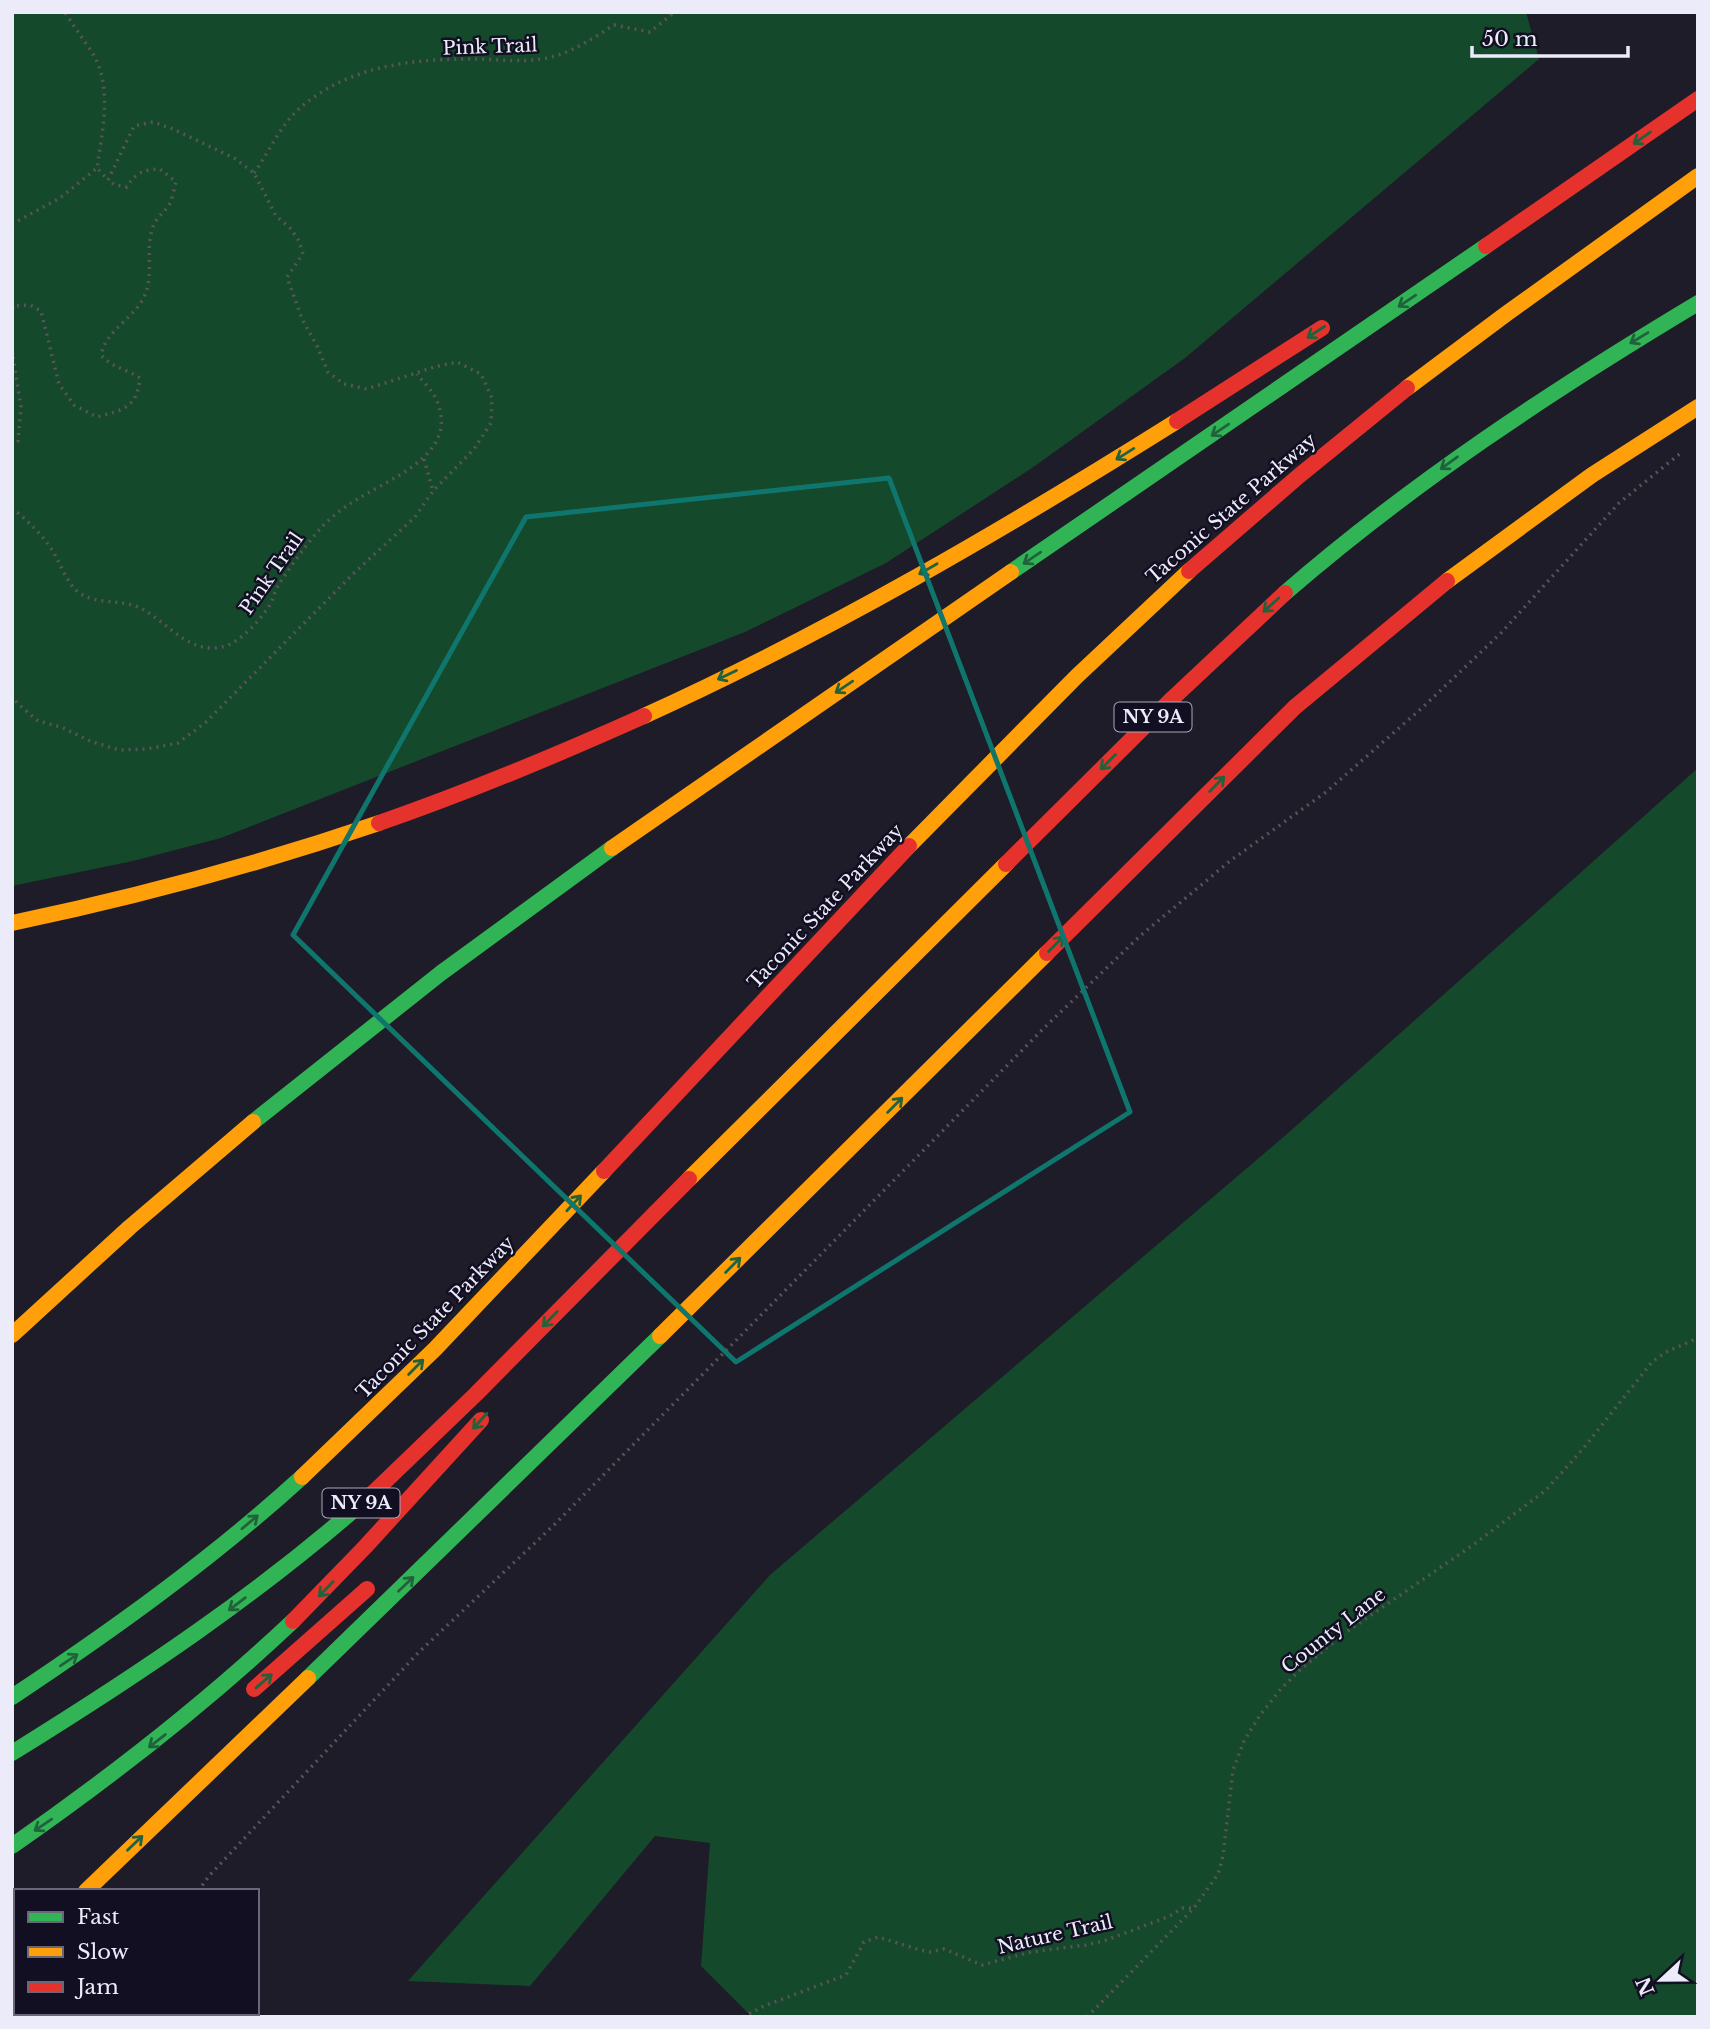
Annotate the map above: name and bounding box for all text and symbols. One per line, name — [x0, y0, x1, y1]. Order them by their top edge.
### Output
scale bar — [1472, 14, 1628, 58]
text: 50 m — [1482, 26, 1538, 52]
street label: Pink Trail — [442, 33, 538, 60]
one-way arrow — [1633, 131, 1652, 145]
one-way arrow — [1398, 294, 1417, 308]
one-way arrow — [1307, 325, 1327, 339]
one-way arrow — [1630, 331, 1650, 345]
one-way arrow — [1211, 422, 1230, 437]
street label: Taconic State Parkway — [1142, 428, 1321, 588]
one-way arrow — [1115, 448, 1135, 462]
one-way arrow — [1440, 455, 1459, 470]
street label: Pink Trail — [235, 528, 308, 619]
one-way arrow — [1023, 551, 1042, 565]
one-way arrow — [919, 562, 939, 576]
one-way arrow — [1263, 596, 1280, 613]
one-way arrow — [717, 669, 738, 682]
one-way arrow — [835, 680, 855, 694]
road number: NY 9A — [1114, 702, 1192, 732]
one-way arrow — [1099, 754, 1116, 771]
one-way arrow — [1208, 776, 1225, 793]
street label: Taconic State Parkway — [743, 819, 908, 994]
one-way arrow — [1047, 936, 1064, 953]
one-way arrow — [886, 1097, 903, 1114]
one-way arrow — [565, 1195, 582, 1212]
street label: Taconic State Parkway — [352, 1231, 519, 1404]
one-way arrow — [724, 1257, 741, 1274]
one-way arrow — [542, 1311, 559, 1328]
one-way arrow — [408, 1359, 425, 1376]
one-way arrow — [472, 1412, 488, 1430]
road number: NY 9A — [322, 1488, 400, 1518]
one-way arrow — [241, 1514, 259, 1530]
one-way arrow — [397, 1576, 414, 1593]
one-way arrow — [318, 1580, 335, 1597]
street label: County Lane — [1277, 1583, 1390, 1678]
one-way arrow — [228, 1597, 247, 1611]
one-way arrow — [59, 1652, 78, 1667]
one-way arrow — [254, 1673, 272, 1689]
one-way arrow — [148, 1733, 167, 1748]
one-way arrow — [33, 1818, 53, 1832]
one-way arrow — [126, 1835, 143, 1852]
legend — [14, 1889, 259, 2015]
text: Fast — [77, 1904, 119, 1930]
street label: Nature Trail — [995, 1910, 1115, 1959]
text: Slow — [77, 1939, 129, 1965]
north arrow — [1626, 1945, 1696, 2015]
text: N — [1632, 1973, 1660, 1999]
text: Jam — [74, 1974, 119, 2000]

